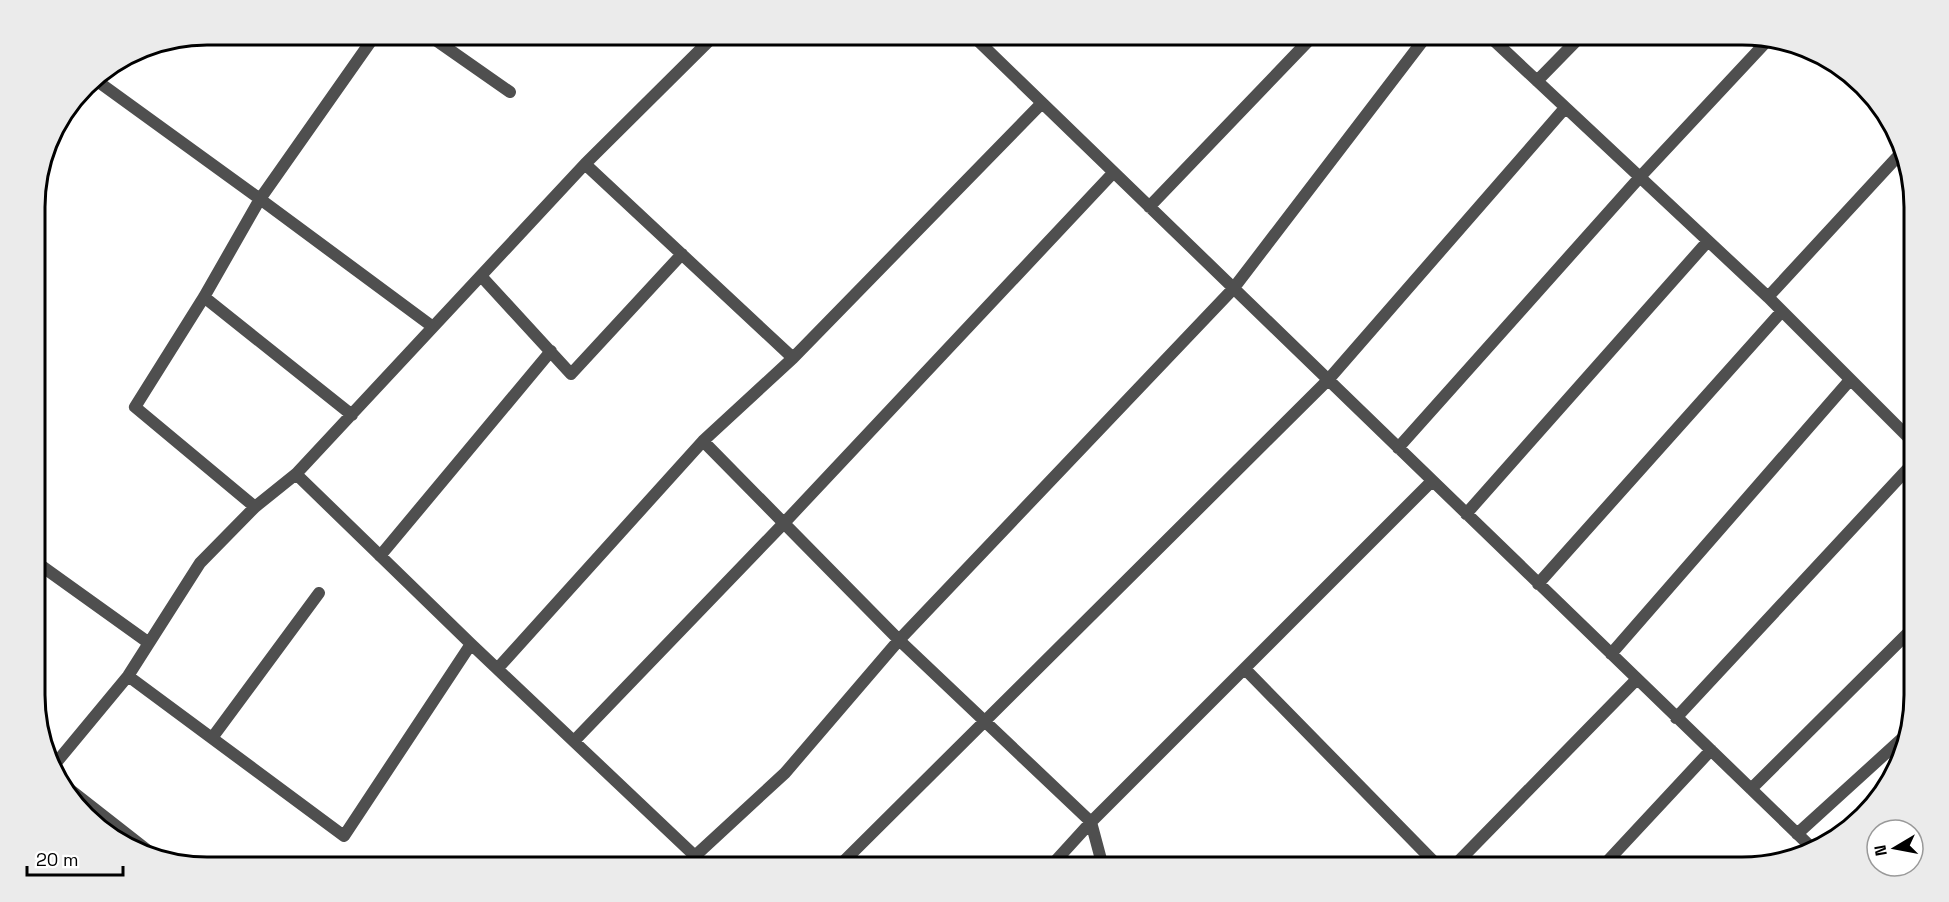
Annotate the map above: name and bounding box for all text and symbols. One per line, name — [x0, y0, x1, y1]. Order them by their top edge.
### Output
north arrow — [1865, 818, 1925, 878]
scale bar — [27, 839, 123, 877]
text: N — [1869, 843, 1892, 858]
text: 20 m — [36, 848, 79, 871]

